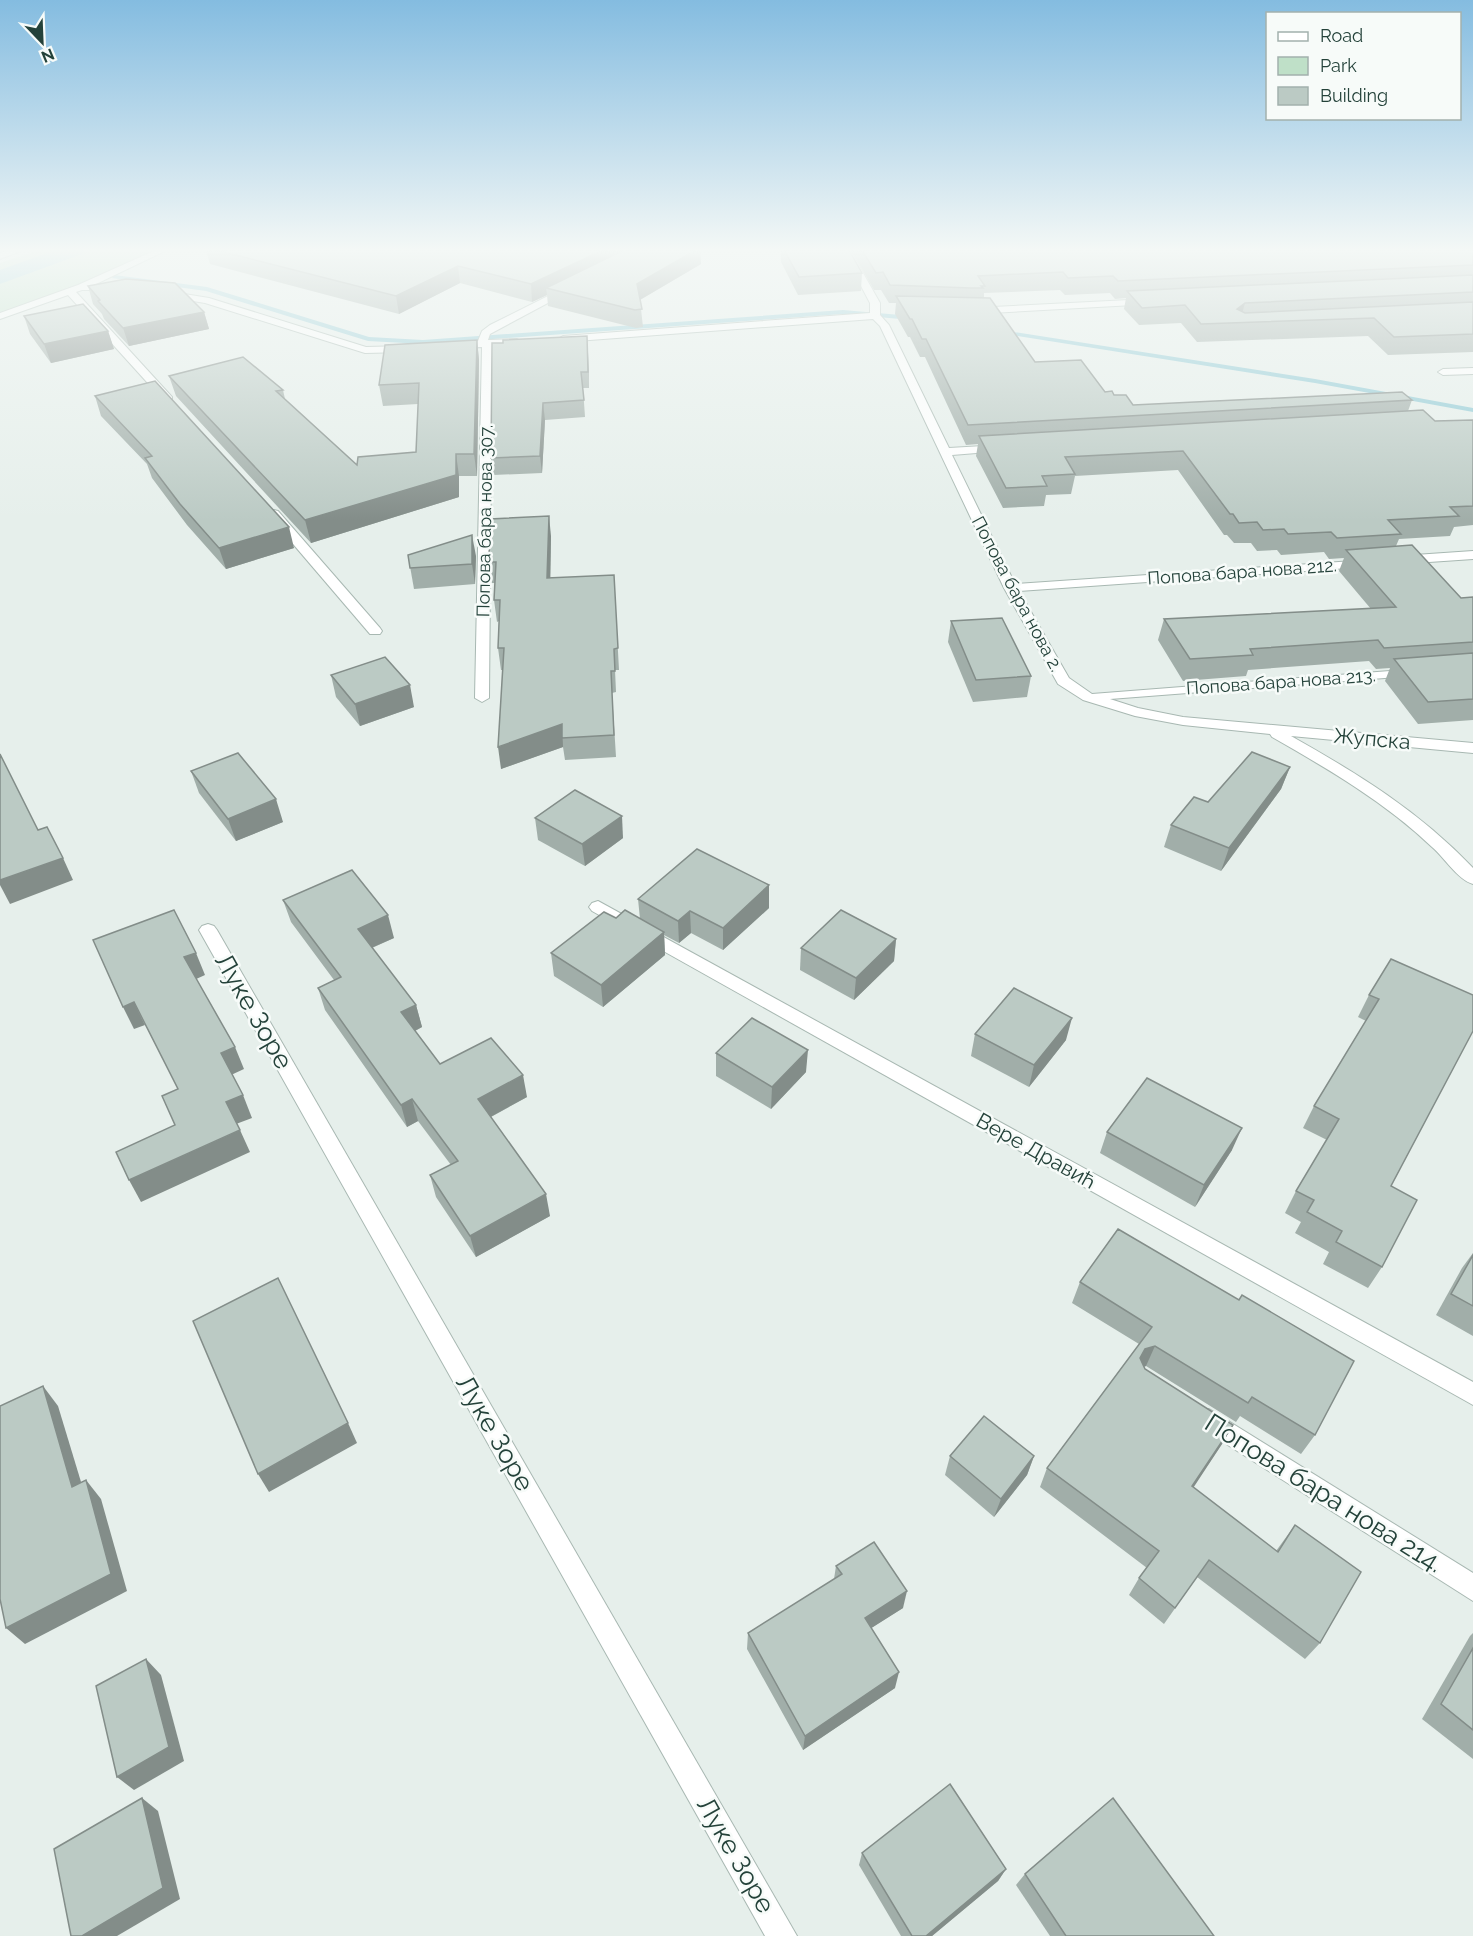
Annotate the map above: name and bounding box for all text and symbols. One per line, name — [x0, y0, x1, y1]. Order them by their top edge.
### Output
north arrow — [12, 12, 72, 72]
legend — [1266, 12, 1461, 120]
text: Road — [1320, 25, 1363, 46]
text: N — [38, 44, 57, 66]
text: Park — [1320, 55, 1357, 76]
text: Building — [1320, 85, 1388, 106]
street label: Попова бара нова 307. — [472, 425, 497, 617]
street label: Попова бара нова 2. — [968, 513, 1067, 675]
street label: Попова бара нова 212. — [1147, 554, 1337, 589]
street label: Попова бара нова 213. — [1185, 664, 1377, 699]
street label: Жупска — [1333, 723, 1412, 754]
street label: Луке Зоре — [209, 948, 299, 1074]
street label: Вере Дравић — [972, 1107, 1100, 1194]
street label: Луке Зоре — [450, 1370, 540, 1496]
street label: Попова бара нова 214. — [1199, 1407, 1449, 1579]
street label: Луке Зоре — [691, 1792, 781, 1918]

